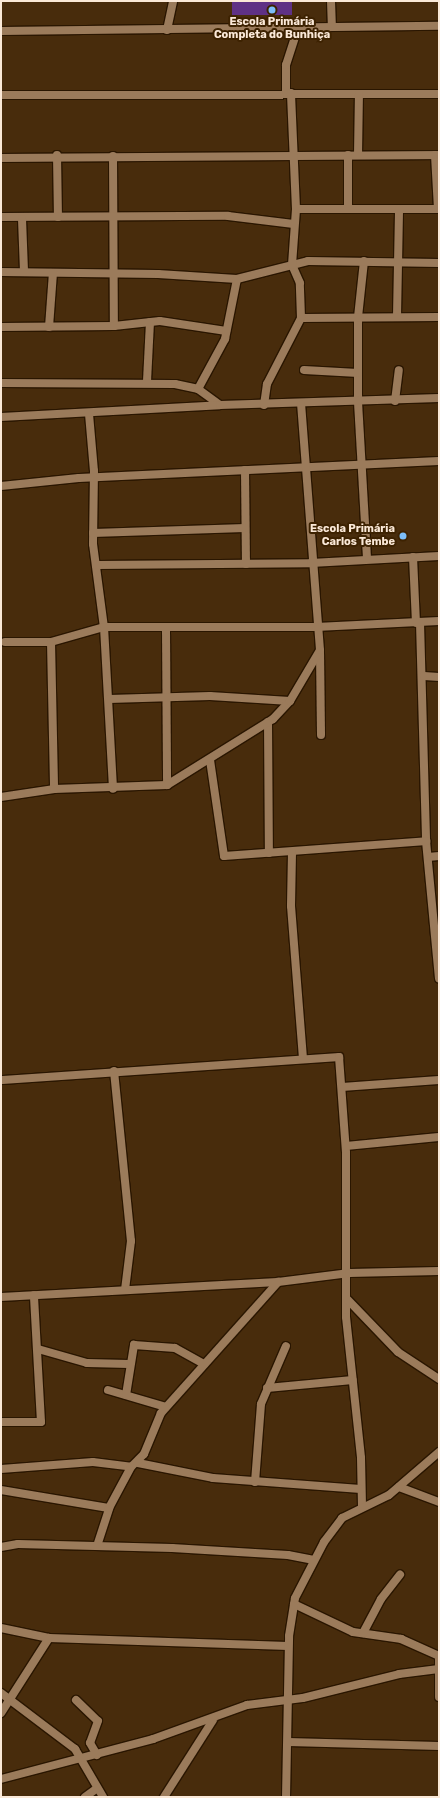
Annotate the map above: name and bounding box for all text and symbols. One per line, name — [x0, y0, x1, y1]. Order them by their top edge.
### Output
marker: Escola Primária Completa do Bunhiça — [267, 5, 277, 15]
place label: Escola Primária Completa do Bunhiça — [214, 16, 330, 42]
place label: Escola Primária Carlos Tembe — [310, 523, 395, 549]
marker: Escola Primária Carlos Tembe — [398, 531, 408, 541]

